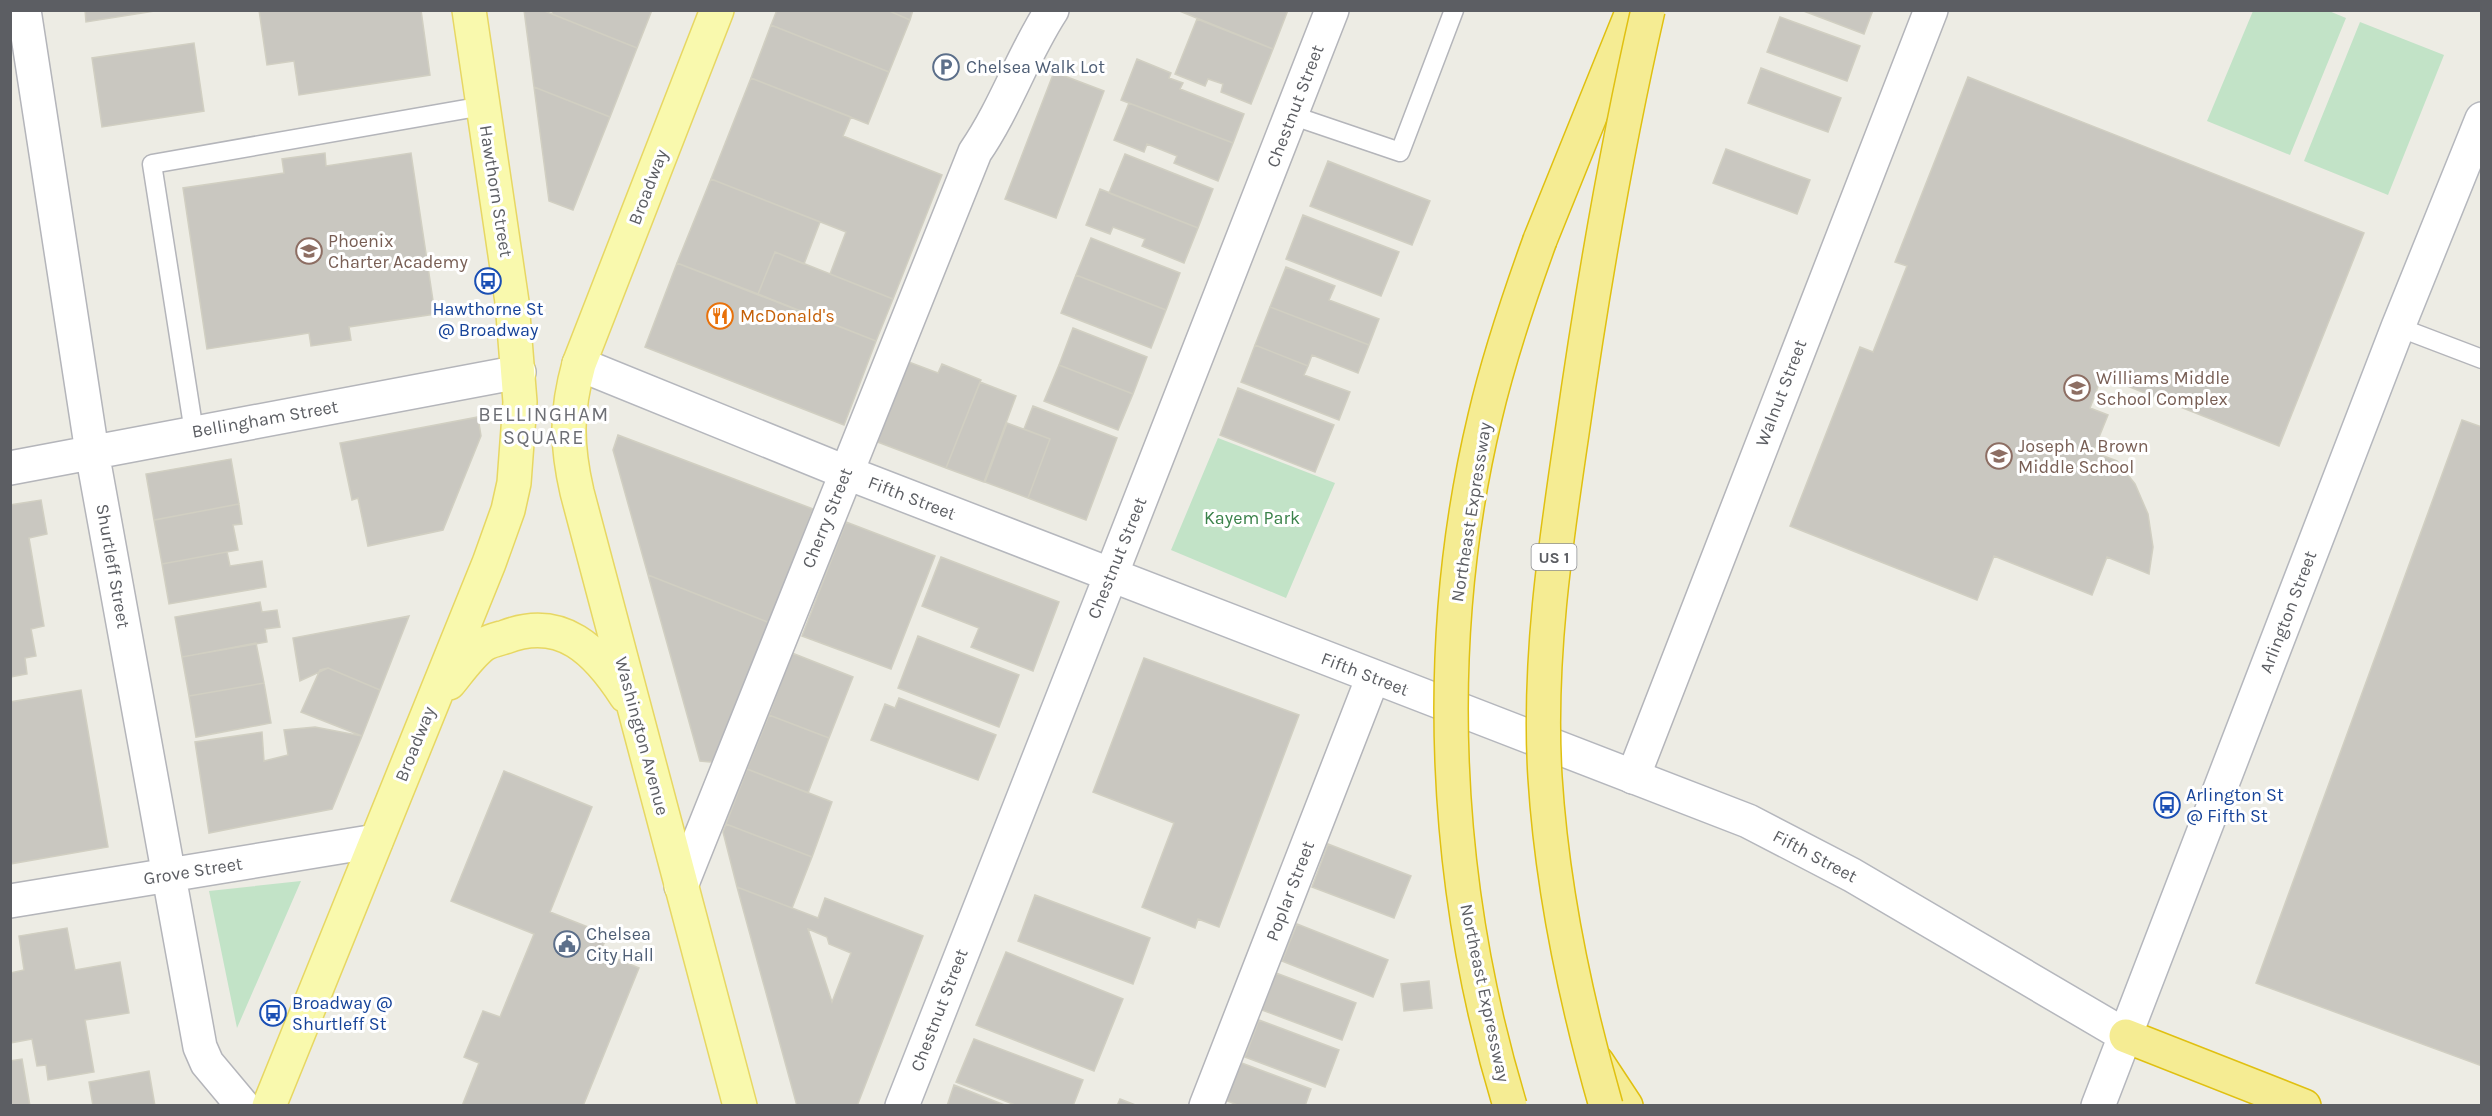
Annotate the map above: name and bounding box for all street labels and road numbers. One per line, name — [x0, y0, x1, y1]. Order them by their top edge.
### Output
street label: Chestnut Street — [1262, 41, 1329, 170]
street label: Hawthorn Street — [475, 123, 517, 259]
street label: Broadway — [623, 145, 673, 228]
street label: Walnut Street — [1751, 336, 1812, 450]
street label: Bellingham Street — [190, 395, 340, 443]
street label: Northeast Expressway — [1446, 420, 1496, 604]
street label: Cherry Street — [797, 464, 857, 571]
street label: Fifth Street — [865, 471, 959, 525]
street label: Chestnut Street — [1083, 494, 1152, 622]
street label: Shurtleff Street — [91, 502, 135, 630]
road number: US 1 — [1532, 544, 1576, 570]
street label: Arlington Street — [2255, 547, 2322, 676]
street label: Fifth Street — [1318, 647, 1412, 701]
street label: Washington Avenue — [610, 654, 674, 818]
street label: Broadway — [390, 702, 440, 785]
street label: Fifth Street — [1769, 825, 1861, 887]
street label: Poplar Street — [1261, 838, 1319, 944]
street label: Grove Street — [142, 852, 244, 890]
street label: Northeast Expressway — [1455, 902, 1515, 1085]
street label: Chestnut Street — [906, 945, 973, 1074]

